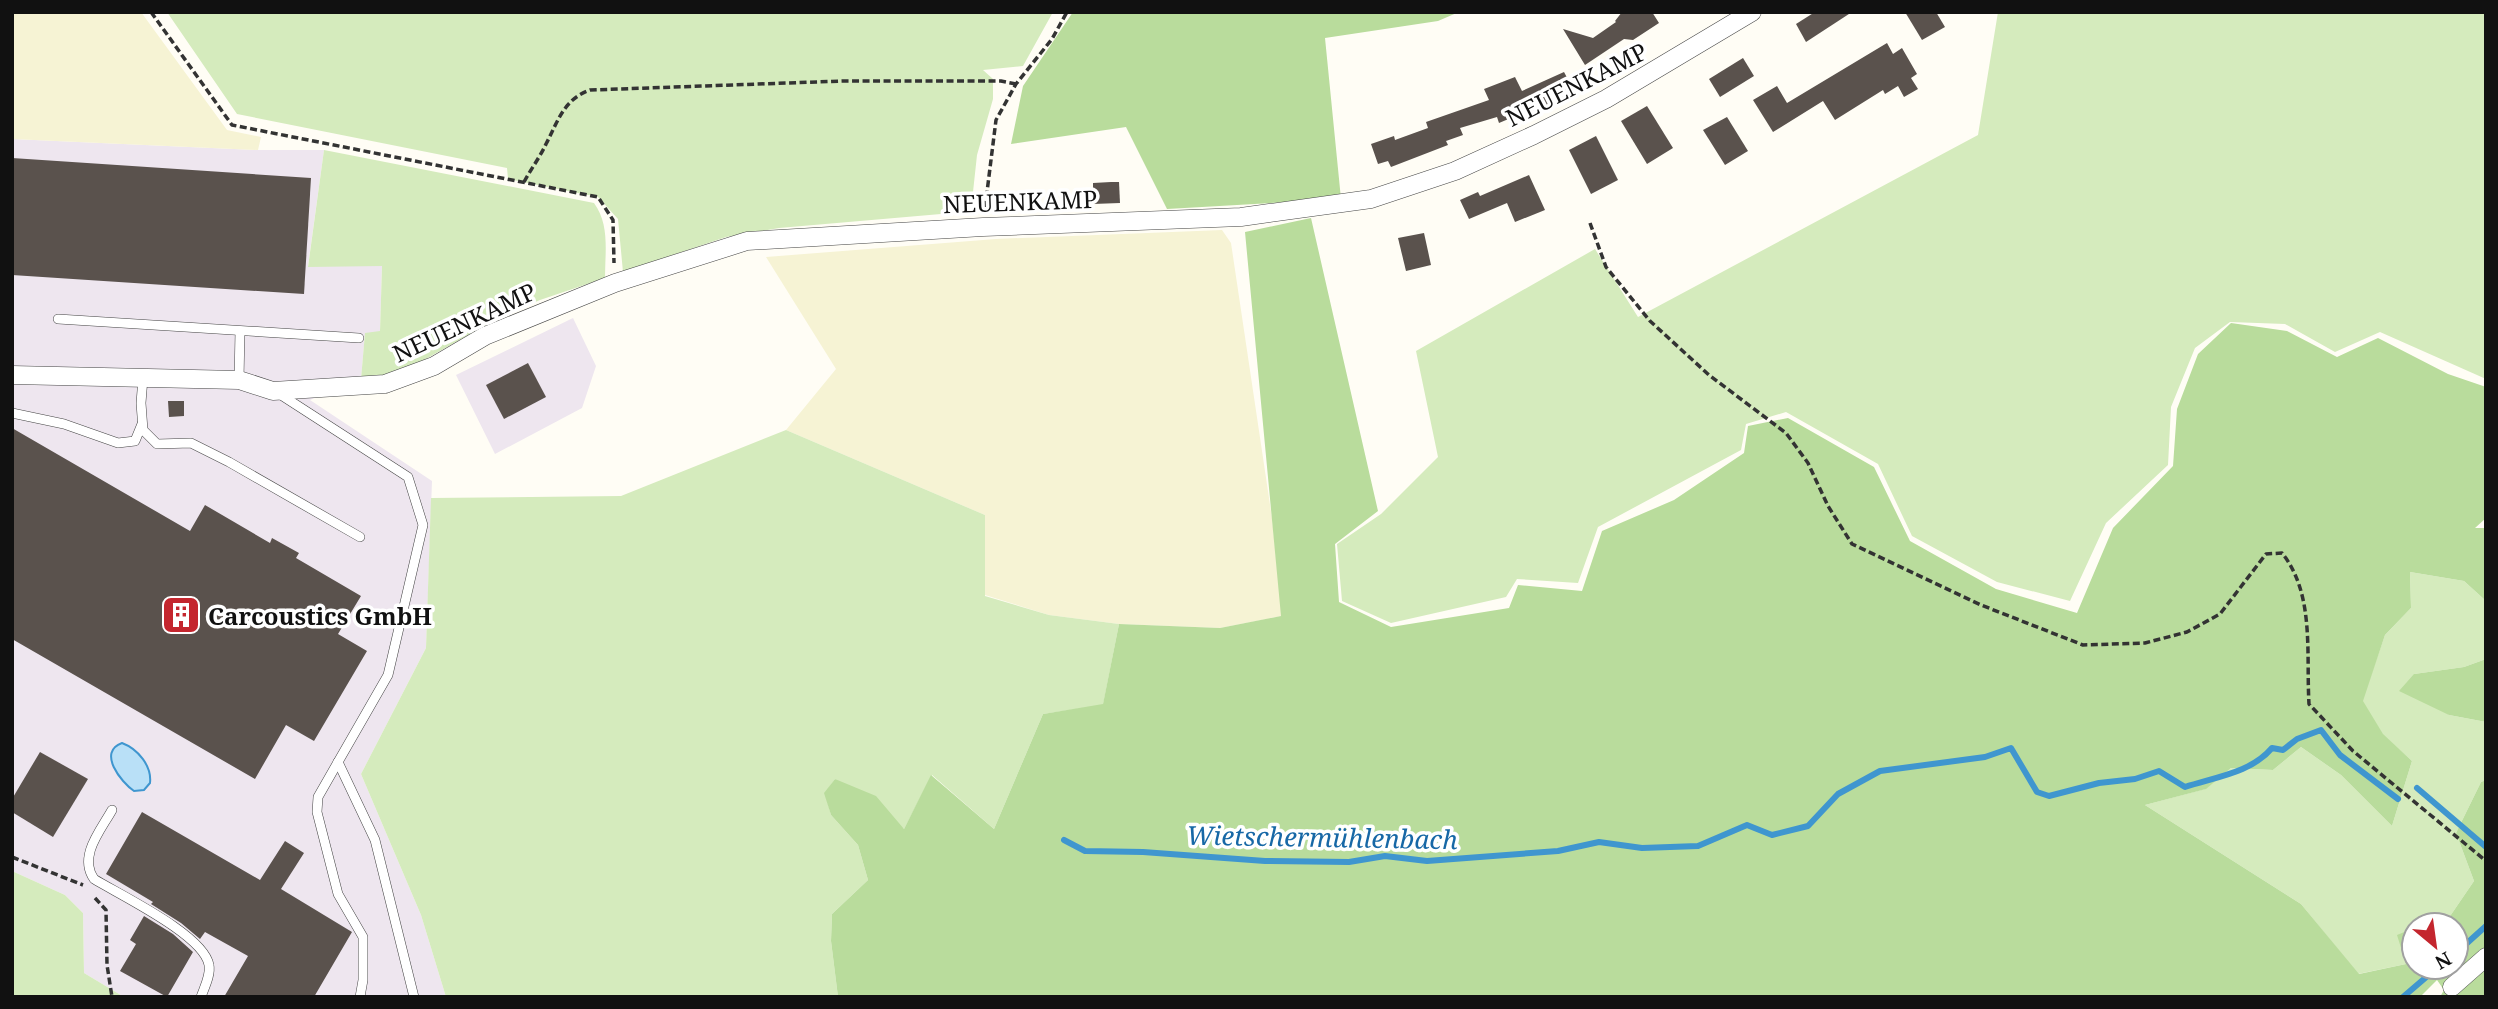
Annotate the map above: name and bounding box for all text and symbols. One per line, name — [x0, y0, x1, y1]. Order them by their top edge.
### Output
street label: NEUENKAMP — [1500, 34, 1652, 134]
street label: NEUENKAMP — [942, 182, 1098, 220]
street label: NEUENKAMP — [387, 274, 541, 370]
building icon: Carcoustics GmbH — [160, 594, 202, 636]
place label: Carcoustics GmbH — [208, 599, 432, 632]
water label: Wietschermühlenbach — [1186, 817, 1458, 857]
north arrow — [2400, 911, 2470, 981]
text: N — [2430, 946, 2456, 976]

